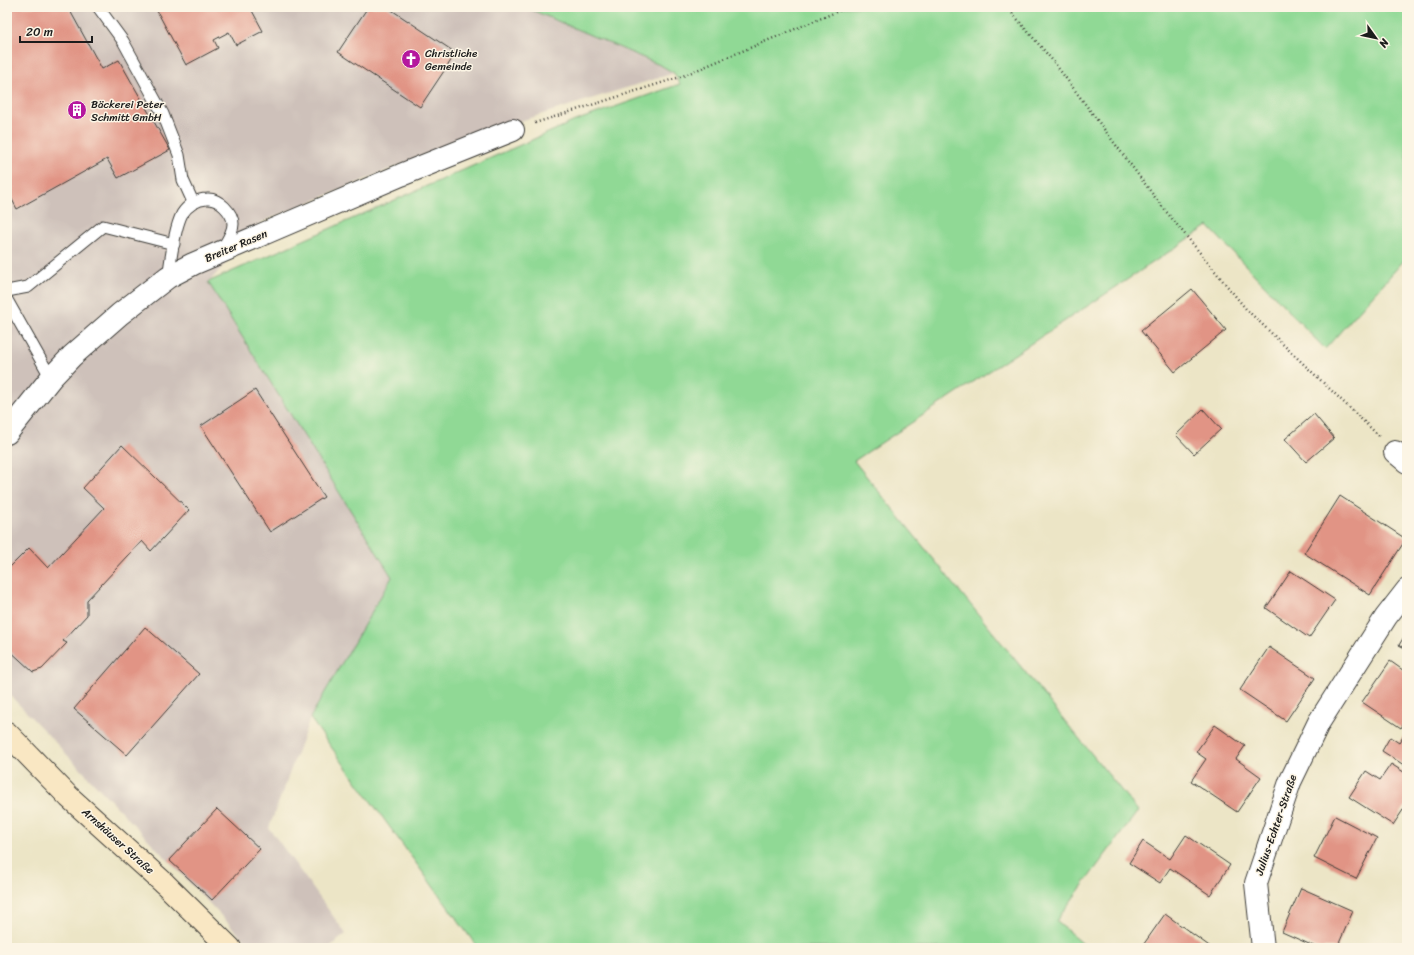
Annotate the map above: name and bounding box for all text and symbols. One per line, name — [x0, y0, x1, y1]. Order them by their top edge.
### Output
scale bar — [20, 18, 92, 44]
north arrow — [1356, 18, 1396, 58]
text: 20 m — [26, 21, 53, 43]
text: N — [1374, 34, 1395, 52]
place label: Christliche Gemeinde — [425, 44, 478, 76]
church icon: Christliche Gemeinde — [400, 48, 422, 70]
place label: Bäckerei Peter Schmitt GmbH — [91, 95, 165, 127]
building icon: Bäckerei Peter Schmitt GmbH — [66, 99, 88, 121]
street label: Breiter Rasen — [202, 224, 270, 268]
street label: Julius-Echter-Straße — [1250, 771, 1302, 879]
street label: Arnshäuser Straße — [77, 802, 159, 879]

